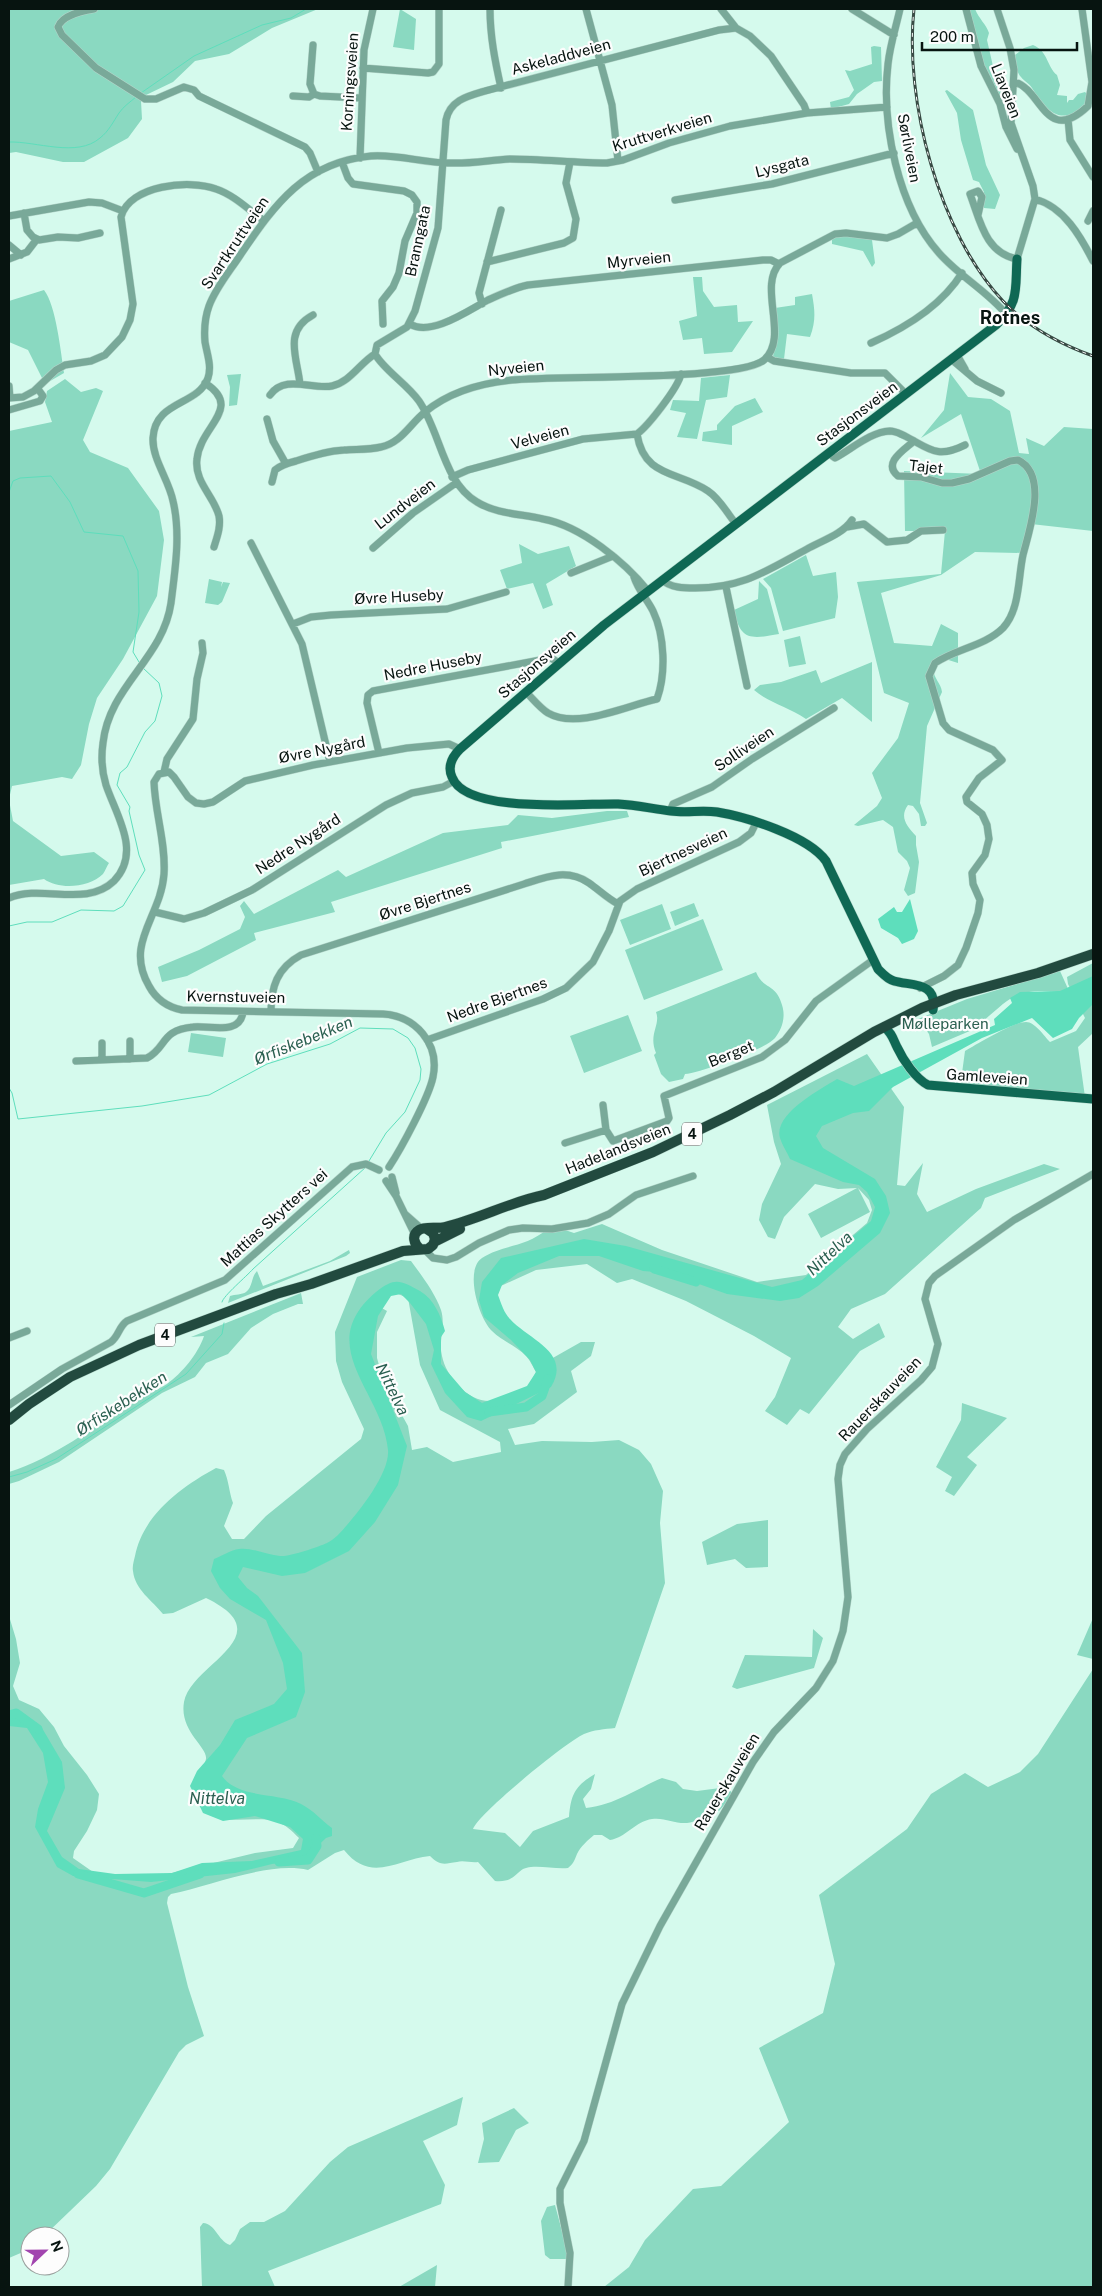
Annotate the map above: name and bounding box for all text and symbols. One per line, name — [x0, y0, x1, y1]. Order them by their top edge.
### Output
scale bar — [922, 20, 1077, 52]
text: 200 m — [930, 28, 974, 45]
street label: Korningsveien — [338, 32, 361, 132]
street label: Askeladdveien — [509, 35, 612, 78]
street label: Liaveien — [988, 61, 1025, 121]
street label: Kruttverkveien — [610, 108, 714, 155]
street label: Sørliveien — [894, 112, 924, 184]
street label: Lysgata — [753, 151, 810, 180]
street label: Svartkruttveien — [197, 193, 272, 292]
street label: Branngata — [402, 204, 433, 278]
street label: Myrveien — [606, 248, 672, 271]
district label: Rotnes — [980, 307, 1040, 328]
street label: Nyveien — [487, 356, 545, 379]
street label: Stasjonsveien — [813, 378, 900, 449]
street label: Velveien — [509, 421, 571, 452]
street label: Tajet — [908, 456, 944, 477]
street label: Lundveien — [371, 475, 438, 532]
street label: Øvre Huseby — [354, 586, 444, 607]
street label: Stasjonsveien — [495, 625, 579, 702]
street label: Nedre Huseby — [382, 648, 483, 683]
street label: Solliveien — [711, 723, 777, 775]
street label: Øvre Nygård — [277, 733, 367, 766]
street label: Nedre Nygård — [252, 810, 343, 877]
street label: Bjertnesveien — [636, 824, 730, 879]
street label: Øvre Bjertnes — [377, 878, 473, 923]
street label: Nedre Bjertnes — [444, 974, 549, 1026]
street label: Kvernstuveien — [187, 987, 285, 1006]
water label: Ørfiskebekken — [250, 1012, 355, 1069]
park label: Mølleparken — [901, 1015, 989, 1032]
street label: Berget — [706, 1037, 756, 1070]
street label: Gamleveien — [946, 1065, 1028, 1088]
street label: Hadelandsveien — [563, 1120, 673, 1177]
road number: 4 — [682, 1122, 702, 1146]
street label: Mattias Skytters vei — [217, 1165, 331, 1270]
water label: Nittelva — [802, 1227, 856, 1279]
road number: 4 — [155, 1324, 175, 1346]
street label: Rauerskauveien — [835, 1353, 924, 1444]
water label: Nittelva — [372, 1360, 413, 1418]
water label: Ørfiskebekken — [71, 1367, 170, 1440]
street label: Rauerskauveien — [691, 1730, 762, 1834]
water label: Nittelva — [189, 1789, 245, 1808]
north arrow — [20, 2226, 70, 2276]
text: N — [48, 2238, 67, 2254]

